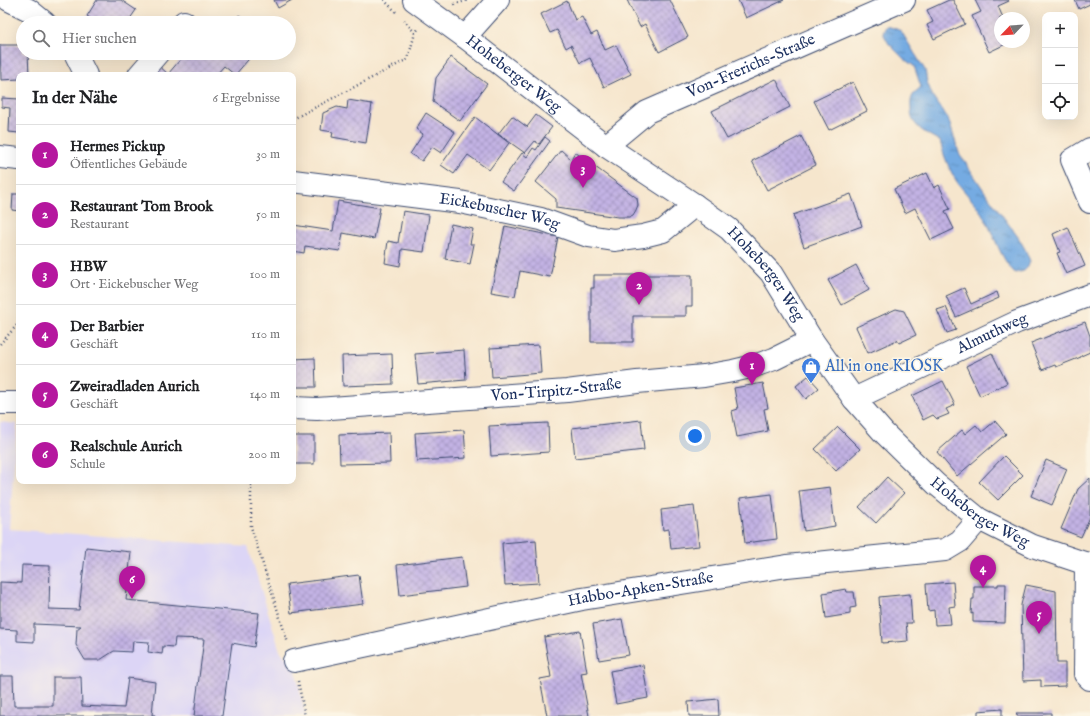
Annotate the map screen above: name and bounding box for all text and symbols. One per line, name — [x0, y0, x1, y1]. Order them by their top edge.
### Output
north arrow — [994, 12, 1030, 48]
map controls — [1042, 12, 1078, 120]
button: + — [1042, 12, 1078, 48]
search box — [16, 16, 296, 60]
icon: search — [30, 27, 52, 49]
text: Hier suchen — [62, 29, 137, 48]
street label: Von-Frerichs-Straße — [683, 30, 819, 104]
street label: Hoheberger Weg — [461, 31, 565, 118]
button: − — [1042, 48, 1078, 84]
button: locate — [1042, 84, 1078, 120]
text: In der Nähe — [32, 88, 117, 109]
text: 6 Ergebnisse — [212, 90, 280, 107]
text: Hermes Pickup — [70, 137, 165, 156]
text: 1 — [43, 146, 47, 163]
text: 30 m — [256, 146, 280, 163]
pin: 3 — [570, 155, 596, 188]
text: Öffentliches Gebäude — [70, 156, 187, 173]
street label: Eickebuscher Weg — [438, 189, 563, 235]
text: Restaurant Tom Brook — [70, 197, 213, 216]
text: 2 — [42, 206, 48, 223]
text: 50 m — [256, 206, 280, 223]
text: Restaurant — [70, 216, 129, 233]
street label: Hoheberger Weg — [722, 223, 809, 326]
text: HBW — [70, 257, 107, 276]
text: 3 — [43, 266, 47, 283]
text: 100 m — [250, 266, 280, 283]
pin: 2 — [626, 272, 652, 305]
text: Ort · Eickebuscher Weg — [70, 276, 198, 293]
street label: Almuthweg — [953, 309, 1031, 359]
text: Der Barbier — [70, 317, 144, 336]
text: 4 — [42, 326, 48, 343]
text: 110 m — [251, 326, 280, 343]
text: Geschäft — [70, 336, 118, 353]
pin: 1 — [739, 352, 765, 385]
shop icon: All in one KIOSK — [800, 356, 822, 384]
place label: All in one KIOSK — [824, 357, 944, 377]
street label: Von-Tirpitz-Straße — [489, 374, 623, 407]
text: Zweiradladen Aurich — [70, 377, 199, 396]
text: 5 — [43, 386, 47, 403]
text: 140 m — [250, 386, 280, 403]
text: Geschäft — [70, 396, 118, 413]
your location — [685, 426, 705, 446]
text: Realschule Aurich — [70, 437, 182, 456]
text: 6 — [42, 446, 48, 463]
text: 200 m — [248, 446, 280, 463]
text: Schule — [70, 456, 105, 473]
street label: Hoheberger Weg — [926, 473, 1033, 553]
pin: 4 — [970, 555, 996, 588]
pin: 6 — [119, 566, 145, 599]
street label: Habbo-Apken-Straße — [566, 568, 715, 612]
pin: 5 — [1026, 601, 1052, 634]

